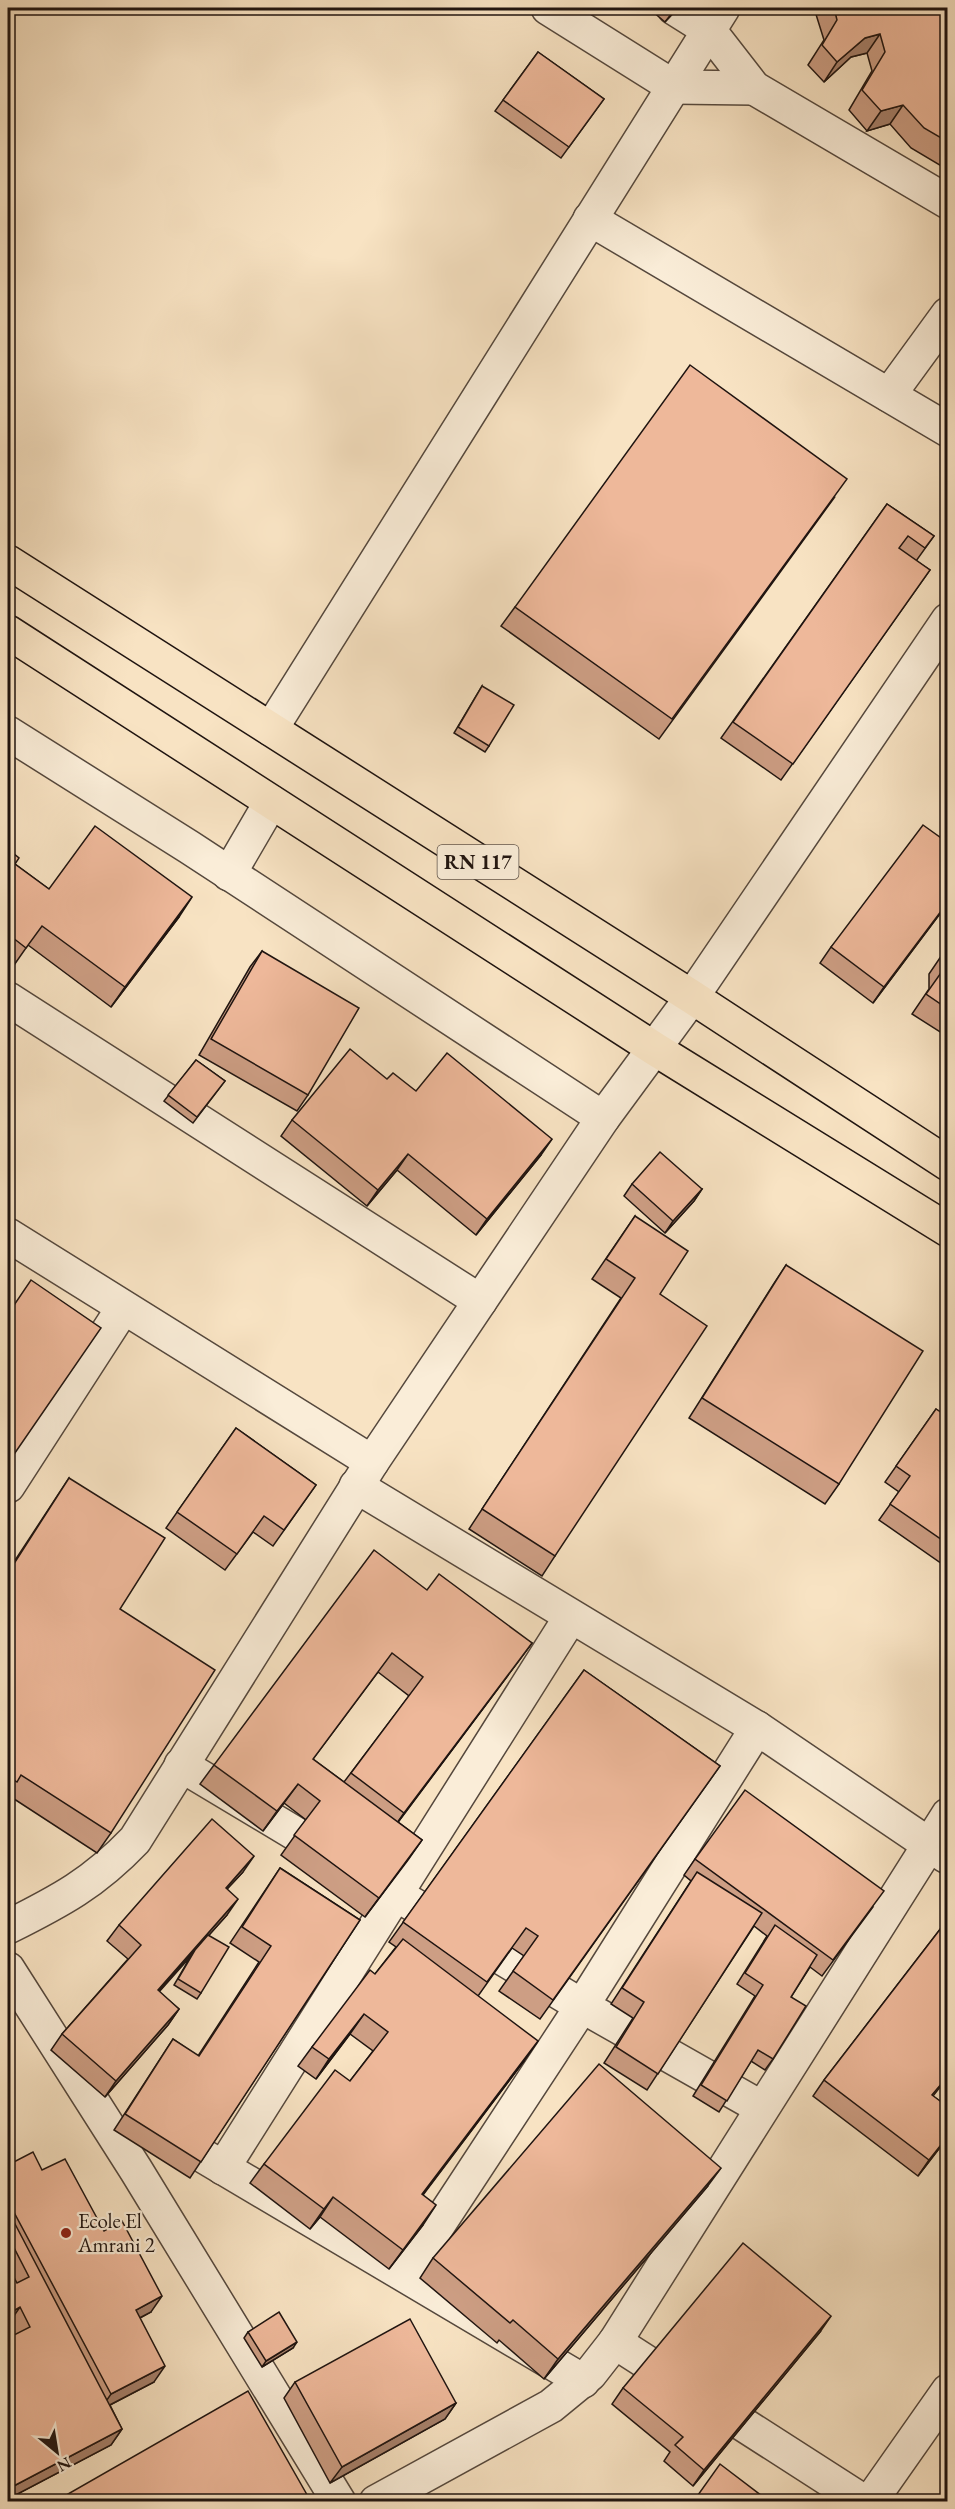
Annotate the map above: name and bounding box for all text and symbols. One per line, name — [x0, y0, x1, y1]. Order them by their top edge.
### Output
road number: RN 117 — [438, 845, 518, 879]
place label: Ecole El Amrani 2 — [77, 2207, 155, 2258]
marker: Ecole El Amrani 2 — [59, 2226, 73, 2240]
north arrow — [27, 2422, 87, 2482]
text: N — [53, 2452, 75, 2477]

